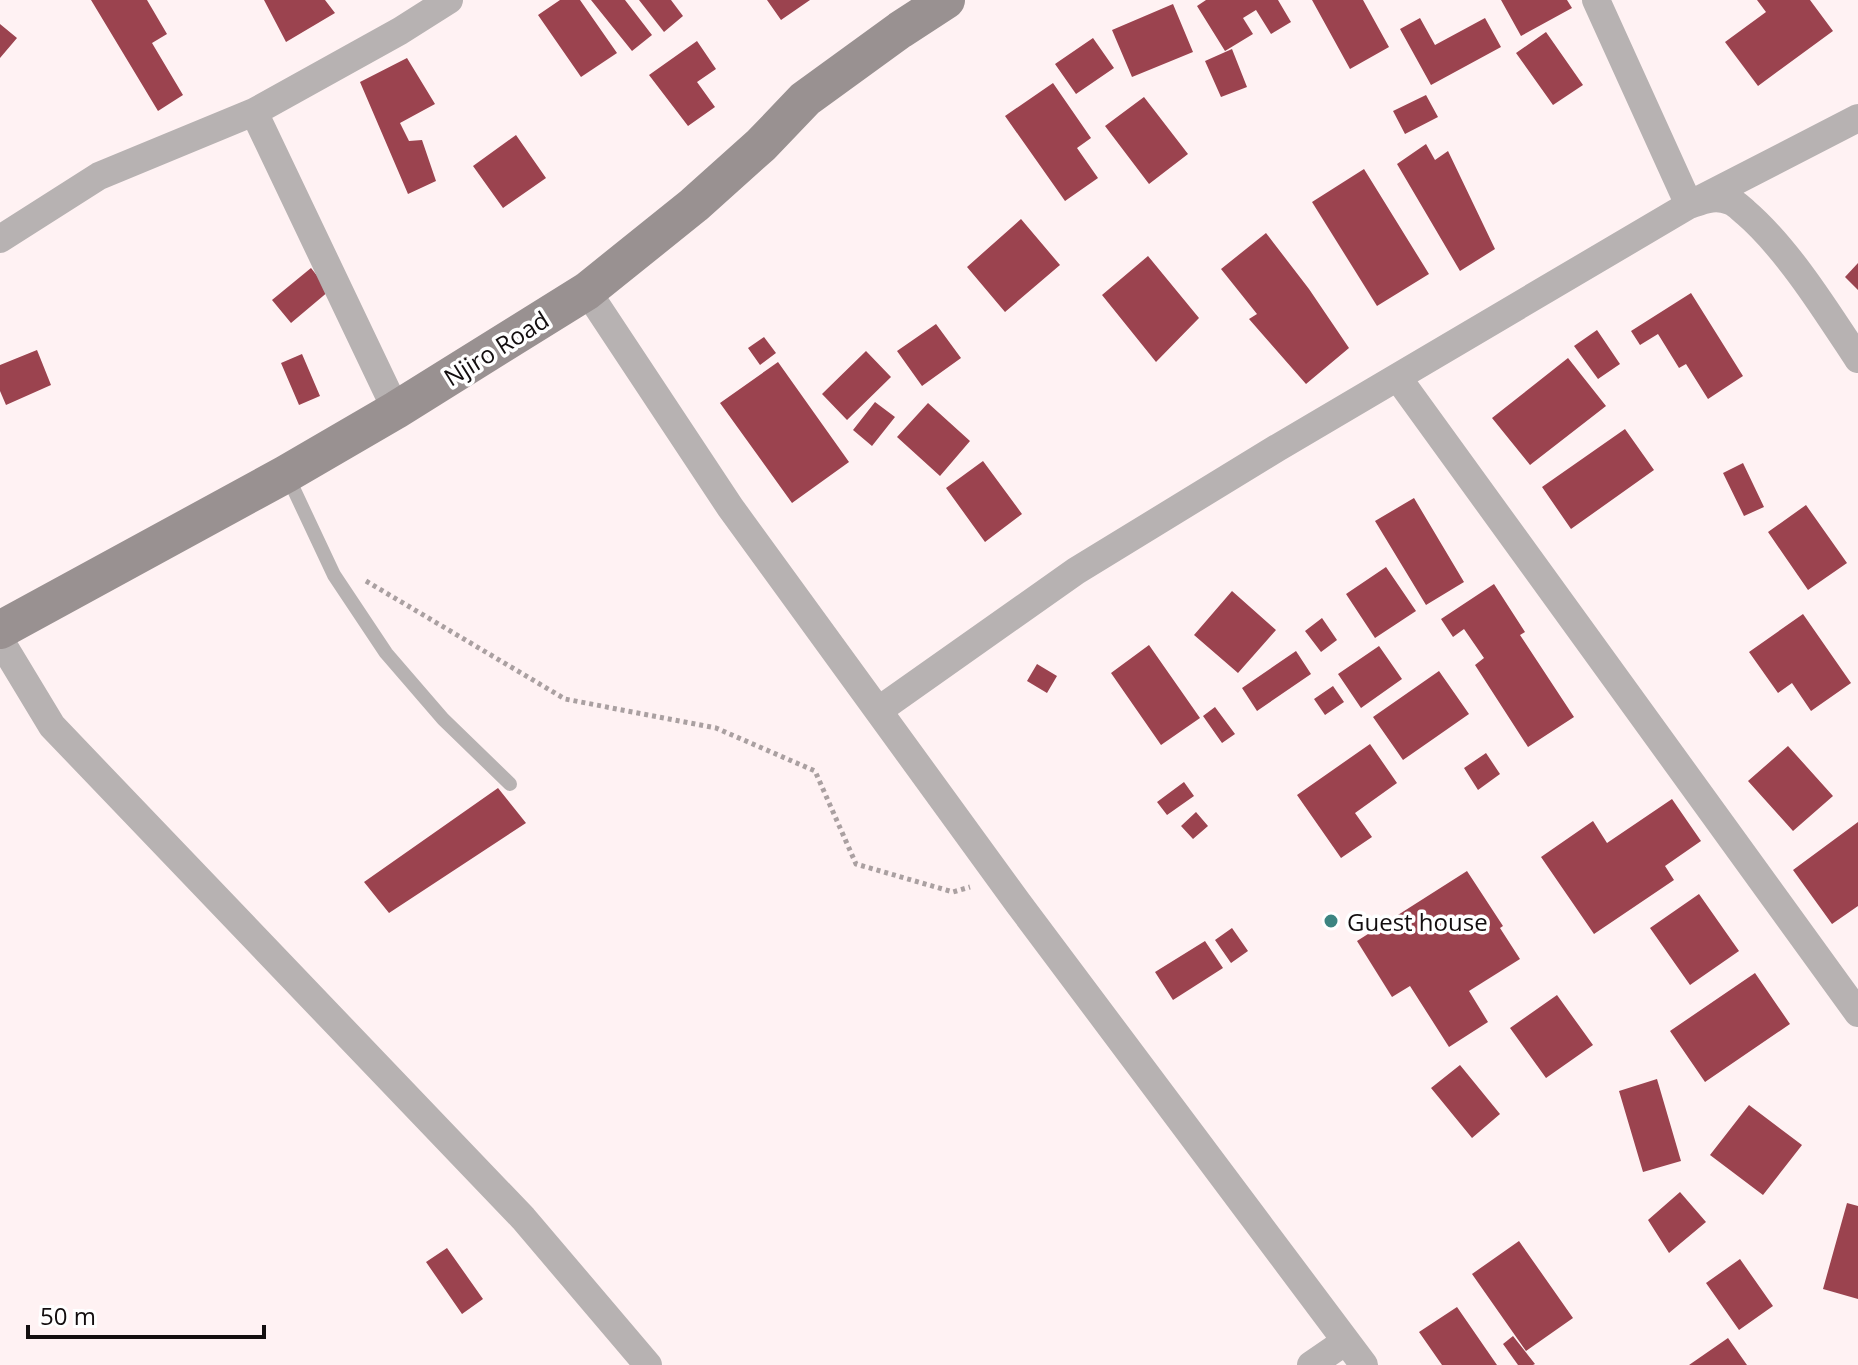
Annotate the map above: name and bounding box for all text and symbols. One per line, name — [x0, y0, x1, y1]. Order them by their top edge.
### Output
street label: Njiro Road — [437, 303, 555, 393]
place label: Guest house — [1347, 905, 1488, 938]
marker: Guest house — [1322, 912, 1340, 930]
scale bar — [28, 1289, 264, 1339]
text: 50 m — [40, 1299, 96, 1332]

